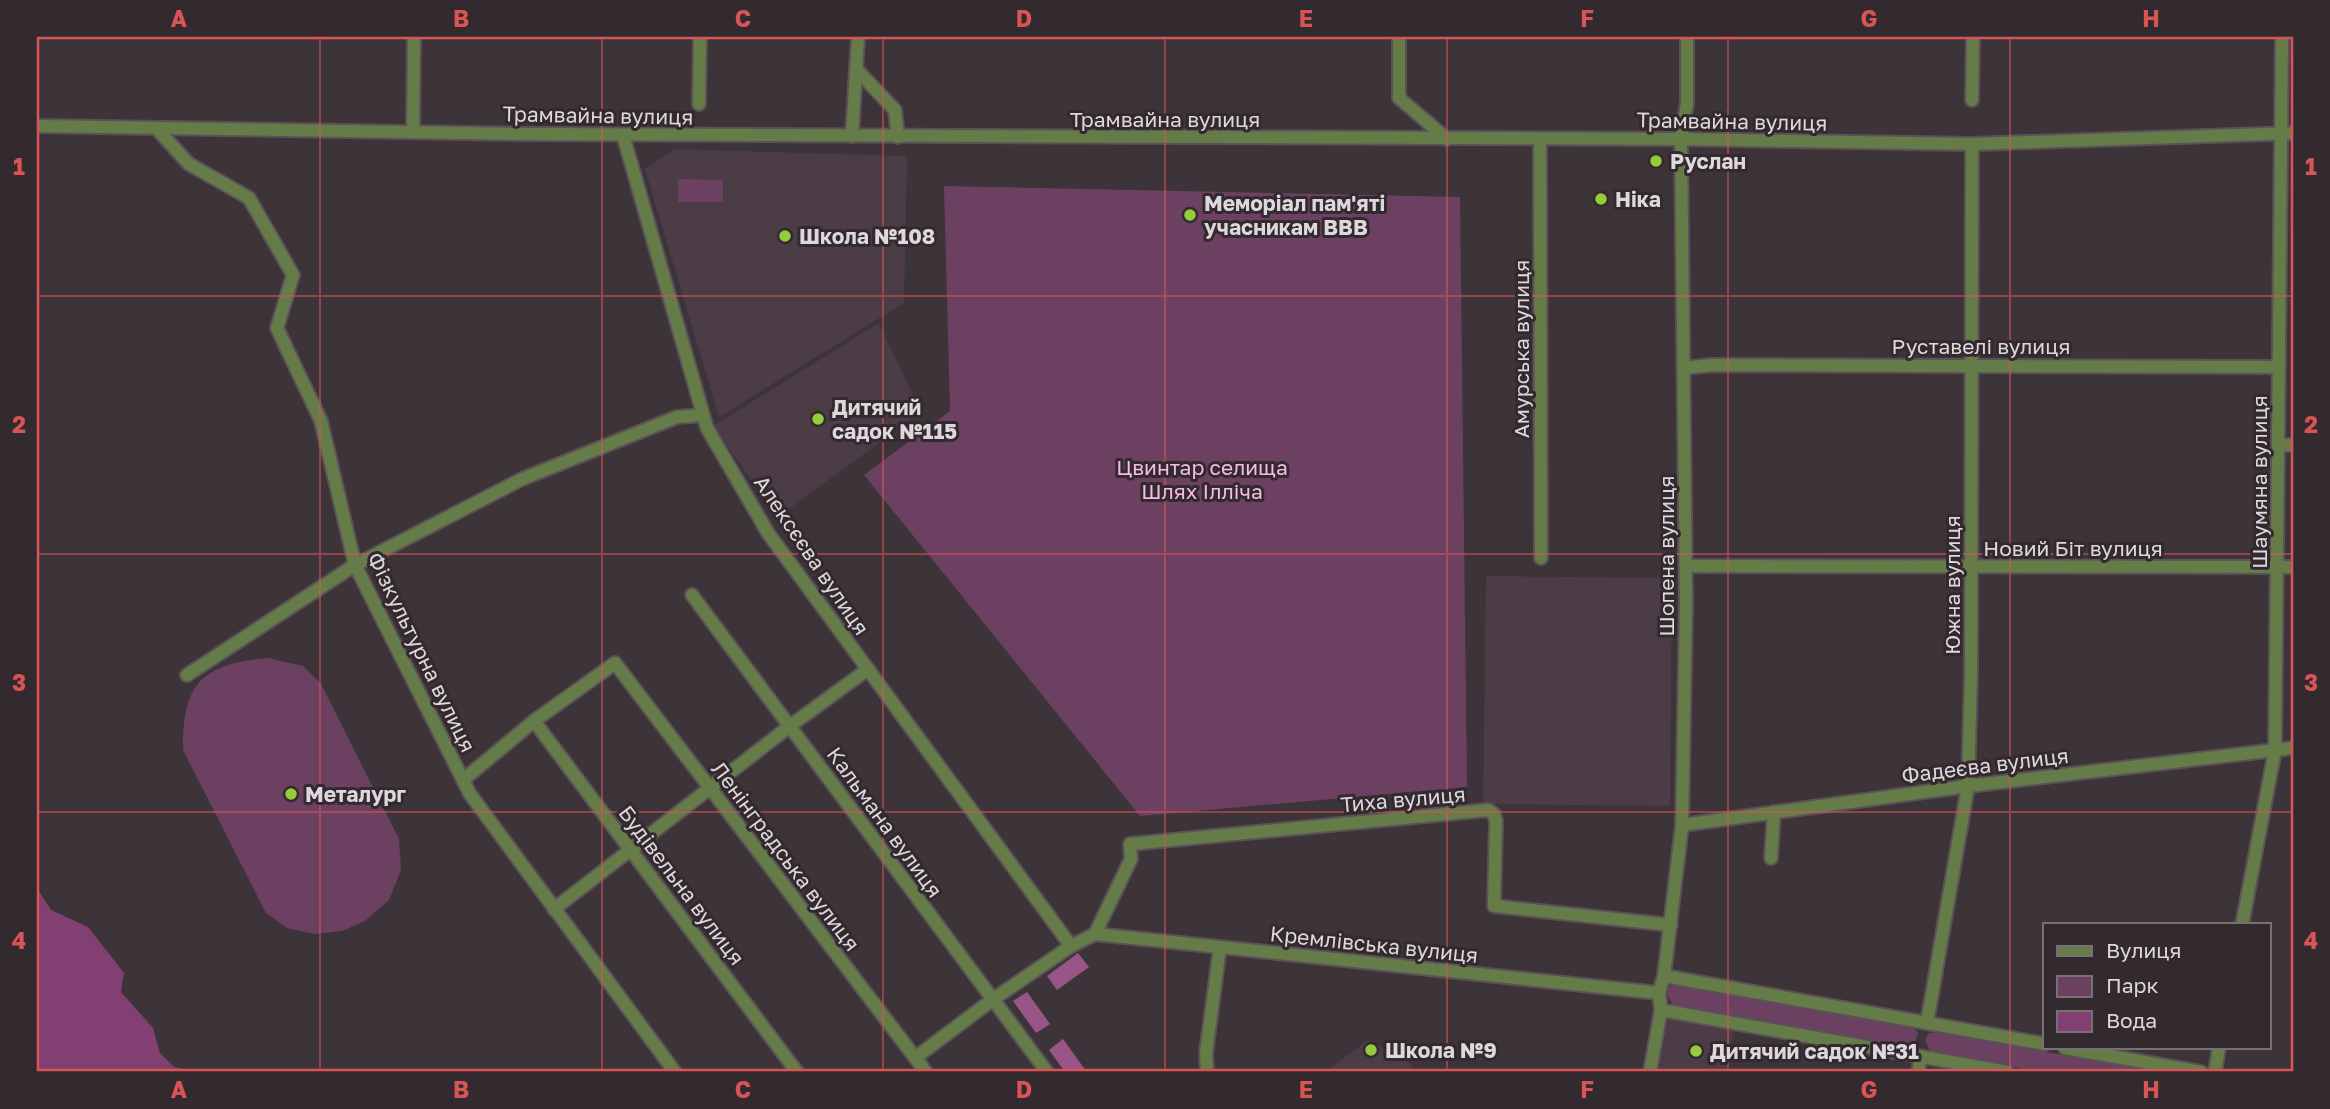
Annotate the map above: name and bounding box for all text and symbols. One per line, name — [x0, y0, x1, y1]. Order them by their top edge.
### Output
text: A — [171, 4, 188, 32]
text: B — [453, 4, 469, 32]
text: C — [735, 4, 751, 32]
text: D — [1016, 4, 1032, 32]
text: E — [1299, 4, 1313, 32]
text: F — [1580, 4, 1594, 32]
text: G — [1861, 4, 1877, 32]
text: H — [2142, 4, 2160, 32]
street label: Трамвайна вулиця — [502, 100, 694, 130]
street label: Трамвайна вулиця — [1070, 106, 1260, 132]
street label: Трамвайна вулиця — [1636, 106, 1828, 136]
place label: Руслан — [1670, 148, 1746, 174]
text: 1 — [13, 152, 25, 180]
text: 1 — [2305, 152, 2317, 180]
marker: Руслан — [1648, 153, 1664, 169]
place label: Ніка — [1615, 186, 1661, 212]
place label: Меморіал пам'яті учасникам ВВВ — [1204, 190, 1385, 240]
marker: Ніка — [1593, 191, 1609, 207]
marker: Меморіал пам'яті учасникам ВВВ — [1182, 207, 1198, 223]
place label: Школа №108 — [799, 223, 935, 249]
marker: Школа №108 — [777, 228, 793, 244]
street label: Амурська вулиця — [1508, 260, 1534, 438]
street label: Руставелі вулиця — [1892, 333, 2070, 359]
place label: Дитячий садок №115 — [832, 394, 957, 444]
street label: Шаумяна вулиця — [2246, 395, 2272, 569]
text: 2 — [12, 410, 26, 438]
text: 2 — [2304, 410, 2318, 438]
marker: Дитячий садок №115 — [810, 411, 826, 427]
park label: Цвинтар селища Шлях Ілліча — [1116, 454, 1288, 504]
street label: Алексєєва вулиця — [749, 470, 875, 640]
street label: Шопена вулиця — [1653, 476, 1679, 636]
street label: Южна вулиця — [1939, 515, 1965, 655]
street label: Новий Біт вулиця — [1983, 535, 2163, 561]
street label: Фiзкультурна вулиця — [362, 548, 482, 756]
text: 3 — [12, 668, 26, 696]
text: 3 — [2304, 668, 2318, 696]
street label: Кальмана вулиця — [822, 742, 948, 902]
street label: Фадеєва вулиця — [1900, 742, 2070, 788]
street label: Ленінградська вулиця — [706, 756, 866, 956]
place label: Металург — [305, 781, 406, 807]
street label: Тиха вулиця — [1339, 781, 1467, 817]
marker: Металург — [283, 786, 299, 802]
street label: Будівельна вулиця — [614, 800, 750, 970]
street label: Кремлівська вулиця — [1269, 920, 1479, 968]
legend — [2043, 923, 2270, 1050]
text: 4 — [12, 926, 26, 954]
text: 4 — [2304, 926, 2318, 954]
text: Вулиця — [2106, 937, 2182, 963]
text: Парк — [2106, 972, 2159, 998]
text: Вода — [2106, 1007, 2157, 1033]
place label: Школа №9 — [1385, 1037, 1497, 1063]
place label: Дитячий садок №31 — [1710, 1038, 1919, 1064]
marker: Школа №9 — [1363, 1042, 1379, 1058]
marker: Дитячий садок №31 — [1688, 1043, 1704, 1059]
text: A — [171, 1075, 188, 1103]
text: B — [453, 1075, 469, 1103]
text: C — [735, 1075, 751, 1103]
text: D — [1016, 1075, 1032, 1103]
text: E — [1299, 1075, 1313, 1103]
text: F — [1580, 1075, 1594, 1103]
text: G — [1861, 1075, 1877, 1103]
text: H — [2142, 1075, 2160, 1103]

